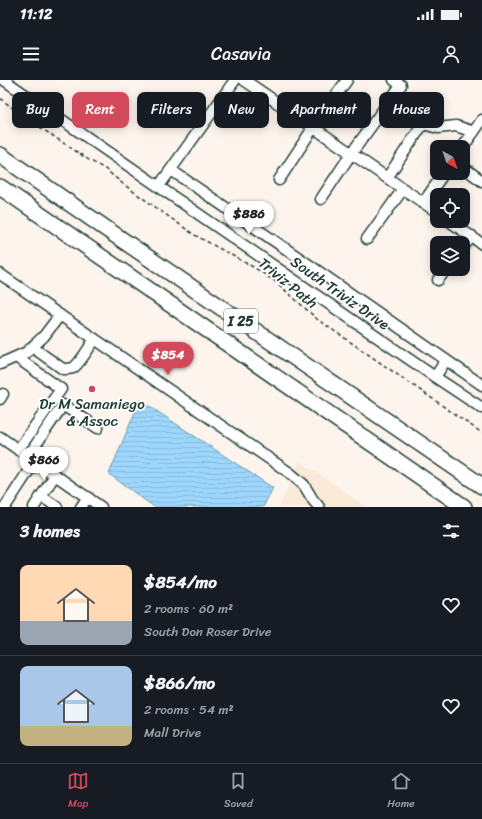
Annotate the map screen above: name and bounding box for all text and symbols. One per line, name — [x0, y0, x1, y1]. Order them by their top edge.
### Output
text: 11:12 — [20, 1, 53, 27]
text: Casavia — [211, 38, 271, 70]
icon: menu — [20, 43, 42, 65]
icon: person — [440, 43, 462, 65]
chip: Buy — [12, 92, 64, 128]
chip: Rent — [72, 92, 129, 128]
chip: Filters — [137, 92, 206, 128]
chip: New — [214, 92, 269, 128]
chip: Apartment — [277, 92, 371, 128]
chip: House — [379, 92, 444, 128]
north arrow — [430, 140, 470, 180]
map controls — [430, 140, 470, 276]
button: locate — [430, 188, 470, 228]
pin: $886 — [225, 201, 273, 235]
text: $886 — [233, 202, 265, 225]
button: layers — [430, 236, 470, 276]
street label: South Triviz Drive — [285, 249, 395, 337]
street label: Triviz Path — [252, 251, 324, 315]
road number: I 25 — [224, 309, 258, 333]
pin: $854 — [144, 342, 192, 376]
text: $854 — [152, 343, 184, 366]
marker: Dr M Samaniego & Assoc — [87, 384, 97, 394]
place label: Dr M Samaniego & Assoc — [39, 391, 145, 434]
pin: $866 — [20, 447, 68, 481]
text: $866 — [28, 448, 60, 471]
text: 3 homes — [20, 516, 80, 546]
icon: filters — [440, 520, 462, 542]
text: $854/mo — [144, 567, 217, 597]
icon: home — [52, 581, 100, 629]
icon: heart — [440, 594, 462, 616]
text: 2 rooms · 60 m² — [144, 597, 233, 620]
text: South Don Roser Drive — [144, 620, 271, 643]
text: $866/mo — [144, 668, 215, 698]
icon: home — [52, 682, 100, 730]
icon: heart — [440, 695, 462, 717]
text: 2 rooms · 54 m² — [144, 698, 234, 721]
text: Mall Drive — [144, 721, 201, 744]
tab: Map — [67, 770, 89, 813]
tab: Saved — [224, 770, 253, 813]
tab: Home — [387, 770, 415, 813]

